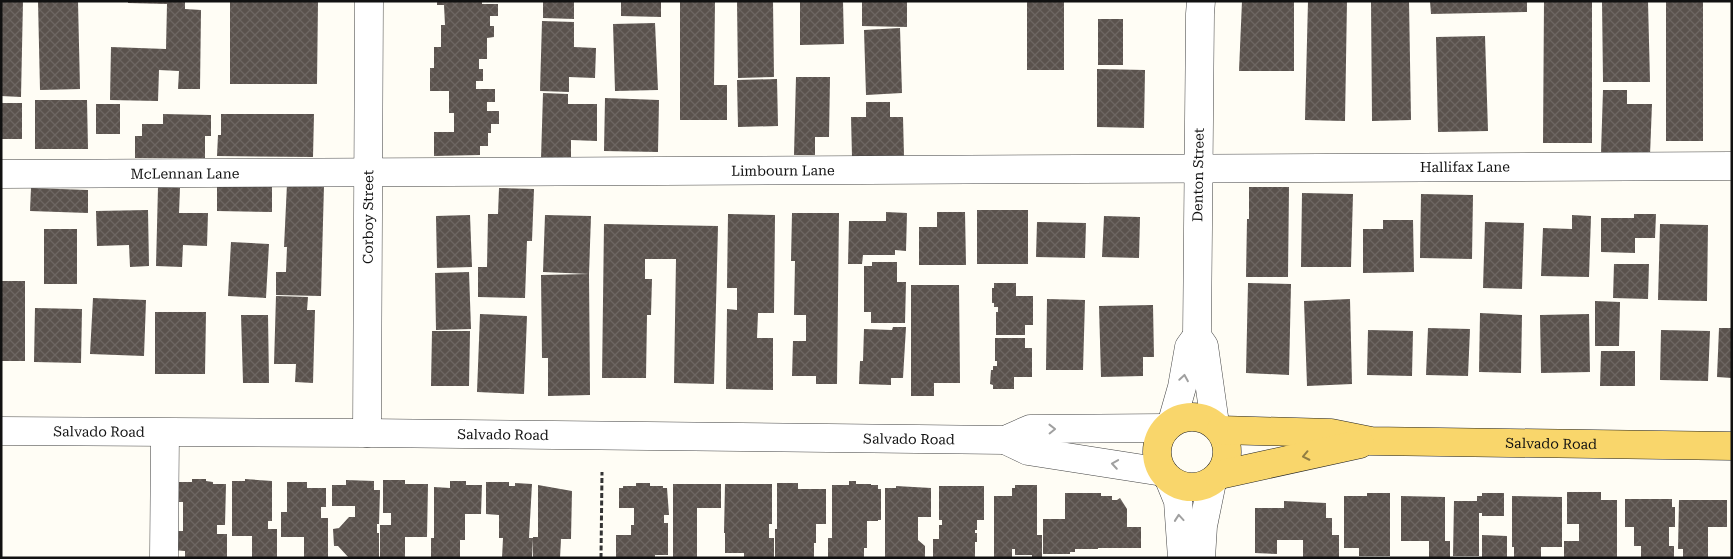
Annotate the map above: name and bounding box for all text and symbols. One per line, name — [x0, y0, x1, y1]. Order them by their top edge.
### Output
street label: Denton Street — [1189, 128, 1207, 222]
street label: Hallifax Lane — [1420, 159, 1510, 175]
street label: Limbourn Lane — [731, 162, 835, 179]
street label: McLennan Lane — [131, 165, 240, 182]
street label: Corboy Street — [360, 170, 376, 264]
one-way arrow — [1178, 374, 1188, 383]
street label: Salvado Road — [53, 423, 145, 440]
one-way arrow — [1048, 424, 1056, 434]
street label: Salvado Road — [457, 426, 549, 443]
street label: Salvado Road — [863, 430, 955, 447]
street label: Salvado Road — [1505, 435, 1597, 452]
one-way arrow — [1302, 450, 1311, 461]
one-way arrow — [1111, 460, 1119, 470]
one-way arrow — [1174, 513, 1185, 521]

